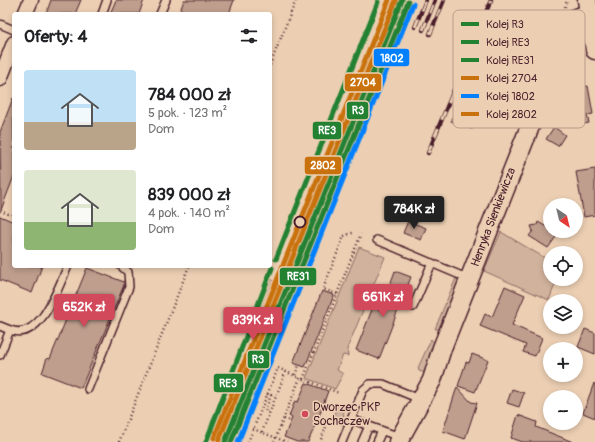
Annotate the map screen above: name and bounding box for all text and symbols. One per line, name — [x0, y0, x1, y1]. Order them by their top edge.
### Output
legend — [453, 10, 585, 128]
text: Kolej R3 — [486, 18, 524, 31]
icon: filters — [238, 25, 260, 47]
text: Oferty: 4 — [24, 26, 87, 47]
text: Kolej RE3 — [486, 36, 530, 49]
line badge: 1802 — [373, 48, 410, 67]
text: 1802 — [380, 52, 404, 65]
text: Kolej RE31 — [486, 54, 534, 67]
text: Kolej 2704 — [486, 72, 538, 85]
line badge: 2704 — [344, 73, 382, 92]
text: 2704 — [350, 76, 377, 89]
text: 784 000 zł — [148, 84, 231, 105]
icon: home — [56, 86, 104, 134]
text: Kolej 1802 — [486, 90, 535, 103]
line badge: R3 — [346, 101, 369, 120]
text: R3 — [352, 104, 364, 117]
text: 5 pok. · 123 m² — [148, 105, 227, 121]
text: Kolej 2802 — [486, 108, 537, 121]
text: Dom — [148, 121, 174, 137]
line badge: RE3 — [312, 121, 342, 140]
text: RE3 — [318, 124, 336, 137]
line badge: 2802 — [304, 156, 342, 175]
text: 2802 — [310, 159, 336, 172]
street label: Henryka Sienkiewicza — [468, 165, 519, 269]
text: 839 000 zł — [148, 184, 230, 205]
icon: home — [56, 186, 104, 234]
pin: 784K zł — [377, 196, 451, 230]
north arrow — [543, 198, 583, 238]
map controls — [543, 198, 583, 430]
text: 784K zł — [393, 201, 435, 217]
text: 4 pok. · 140 m² — [148, 205, 230, 221]
unlabelled marker — [293, 215, 307, 229]
text: Dom — [148, 221, 174, 237]
button: locate — [543, 246, 583, 286]
line badge: RE31 — [279, 267, 317, 286]
text: RE31 — [287, 270, 309, 283]
pin: 661K zł — [346, 284, 420, 318]
text: 661K zł — [363, 289, 403, 305]
pin: 652K zł — [47, 294, 121, 328]
button: layers — [543, 294, 583, 334]
text: 652K zł — [63, 299, 105, 315]
pin: 839K zł — [216, 307, 290, 341]
text: 839K zł — [232, 312, 274, 328]
button: + — [543, 342, 583, 382]
line badge: R3 — [247, 350, 270, 369]
text: R3 — [252, 353, 264, 366]
line badge: RE3 — [213, 373, 244, 393]
text: RE3 — [219, 377, 237, 390]
button: − — [543, 390, 583, 430]
place label: Dworzec PKP Sochaczew — [313, 400, 381, 429]
marker: Dworzec PKP Sochaczew — [300, 409, 310, 419]

